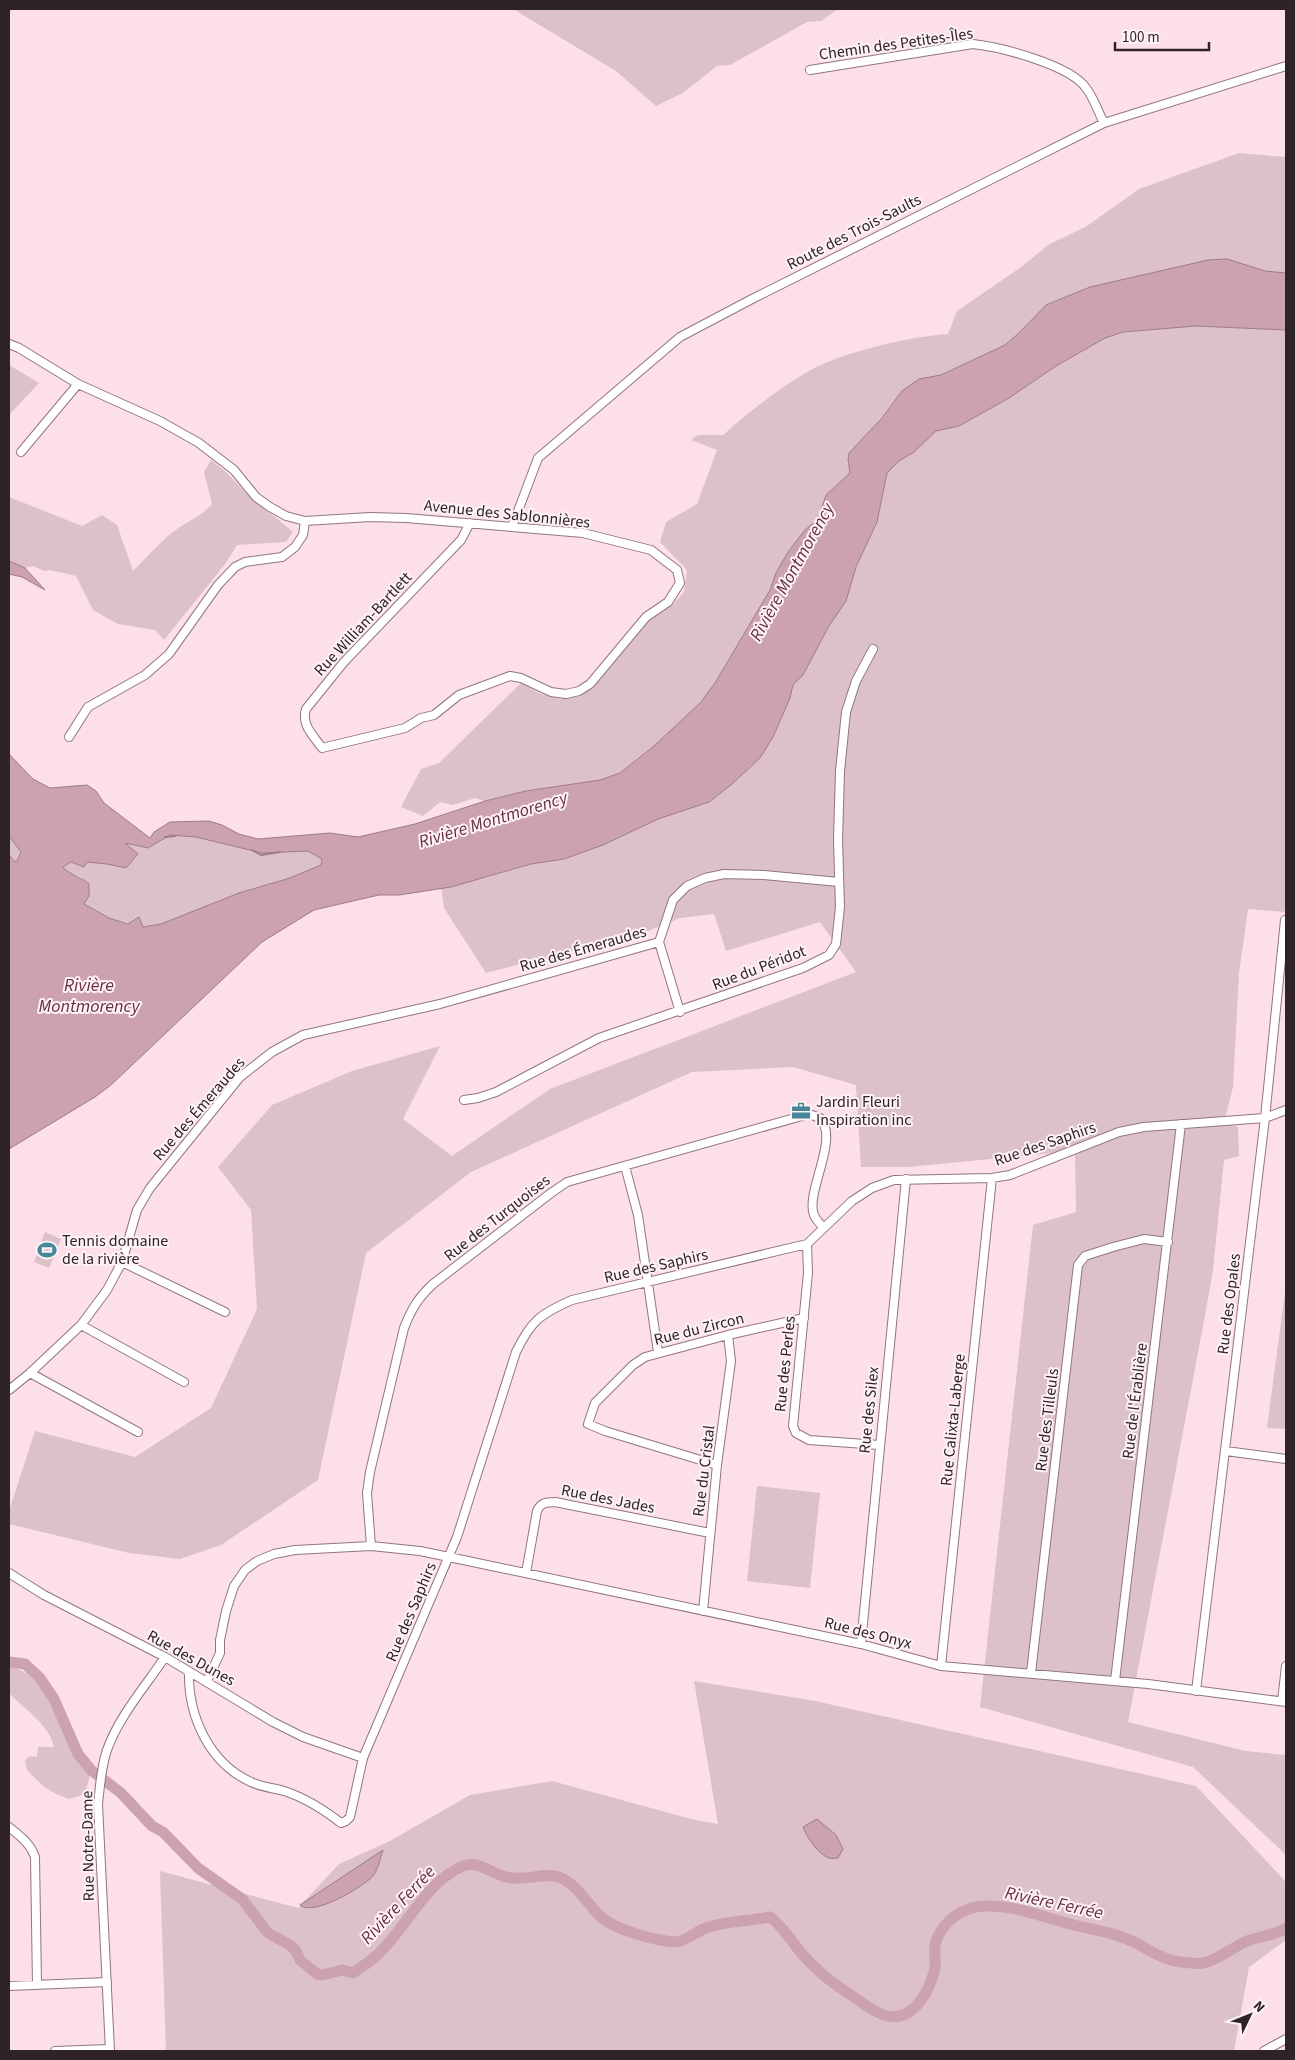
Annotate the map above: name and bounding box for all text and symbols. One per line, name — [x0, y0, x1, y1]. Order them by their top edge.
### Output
scale bar — [1115, 20, 1209, 52]
street label: Chemin des Petites-Îles — [818, 22, 975, 66]
text: 100 m — [1122, 27, 1160, 48]
street label: Route des Trois-Saults — [783, 188, 925, 275]
street label: Avenue des Sablonnières — [423, 494, 591, 534]
water label: Rivière Montmorency — [744, 498, 841, 646]
street label: Rue William-Bartlett — [309, 567, 417, 681]
water label: Rivière Montmorency — [416, 785, 571, 855]
street label: Rue des Émeraudes — [517, 920, 649, 978]
street label: Rue du Péridot — [709, 940, 809, 996]
water label: Rivière Montmorency — [39, 973, 140, 1019]
street label: Rue des Émeraudes — [148, 1052, 250, 1166]
place label: Jardin Fleuri Inspiration inc — [816, 1091, 911, 1131]
office icon: Jardin Fleuri Inspiration inc — [790, 1100, 812, 1122]
street label: Rue des Saphirs — [991, 1116, 1099, 1172]
street label: Rue des Turquoises — [439, 1169, 555, 1266]
place label: Tennis domaine de la rivière — [62, 1230, 168, 1270]
sports icon: Tennis domaine de la rivière — [36, 1239, 58, 1261]
street label: Rue des Saphirs — [602, 1243, 710, 1289]
street label: Rue des Opales — [1212, 1252, 1246, 1356]
street label: Rue du Zircon — [652, 1307, 746, 1351]
street label: Rue des Perles — [769, 1315, 801, 1413]
street label: Rue de l'Érablière — [1117, 1342, 1153, 1460]
street label: Rue Calixta-Laberge — [935, 1353, 971, 1487]
street label: Rue des Silex — [854, 1365, 884, 1455]
street label: Rue des Tilleuls — [1030, 1367, 1064, 1473]
street label: Rue du Cristal — [687, 1424, 721, 1518]
street label: Rue des Jades — [559, 1479, 657, 1519]
street label: Rue des Saphirs — [380, 1559, 442, 1665]
street label: Rue des Onyx — [822, 1612, 914, 1654]
street label: Rue des Dunes — [143, 1625, 239, 1691]
street label: Rue Notre-Dame — [76, 1790, 100, 1902]
water label: Rivière Ferrée — [355, 1860, 441, 1950]
water label: Rivière Ferrée — [1003, 1880, 1106, 1926]
north arrow — [1225, 1990, 1275, 2040]
text: N — [1248, 1997, 1269, 2017]

